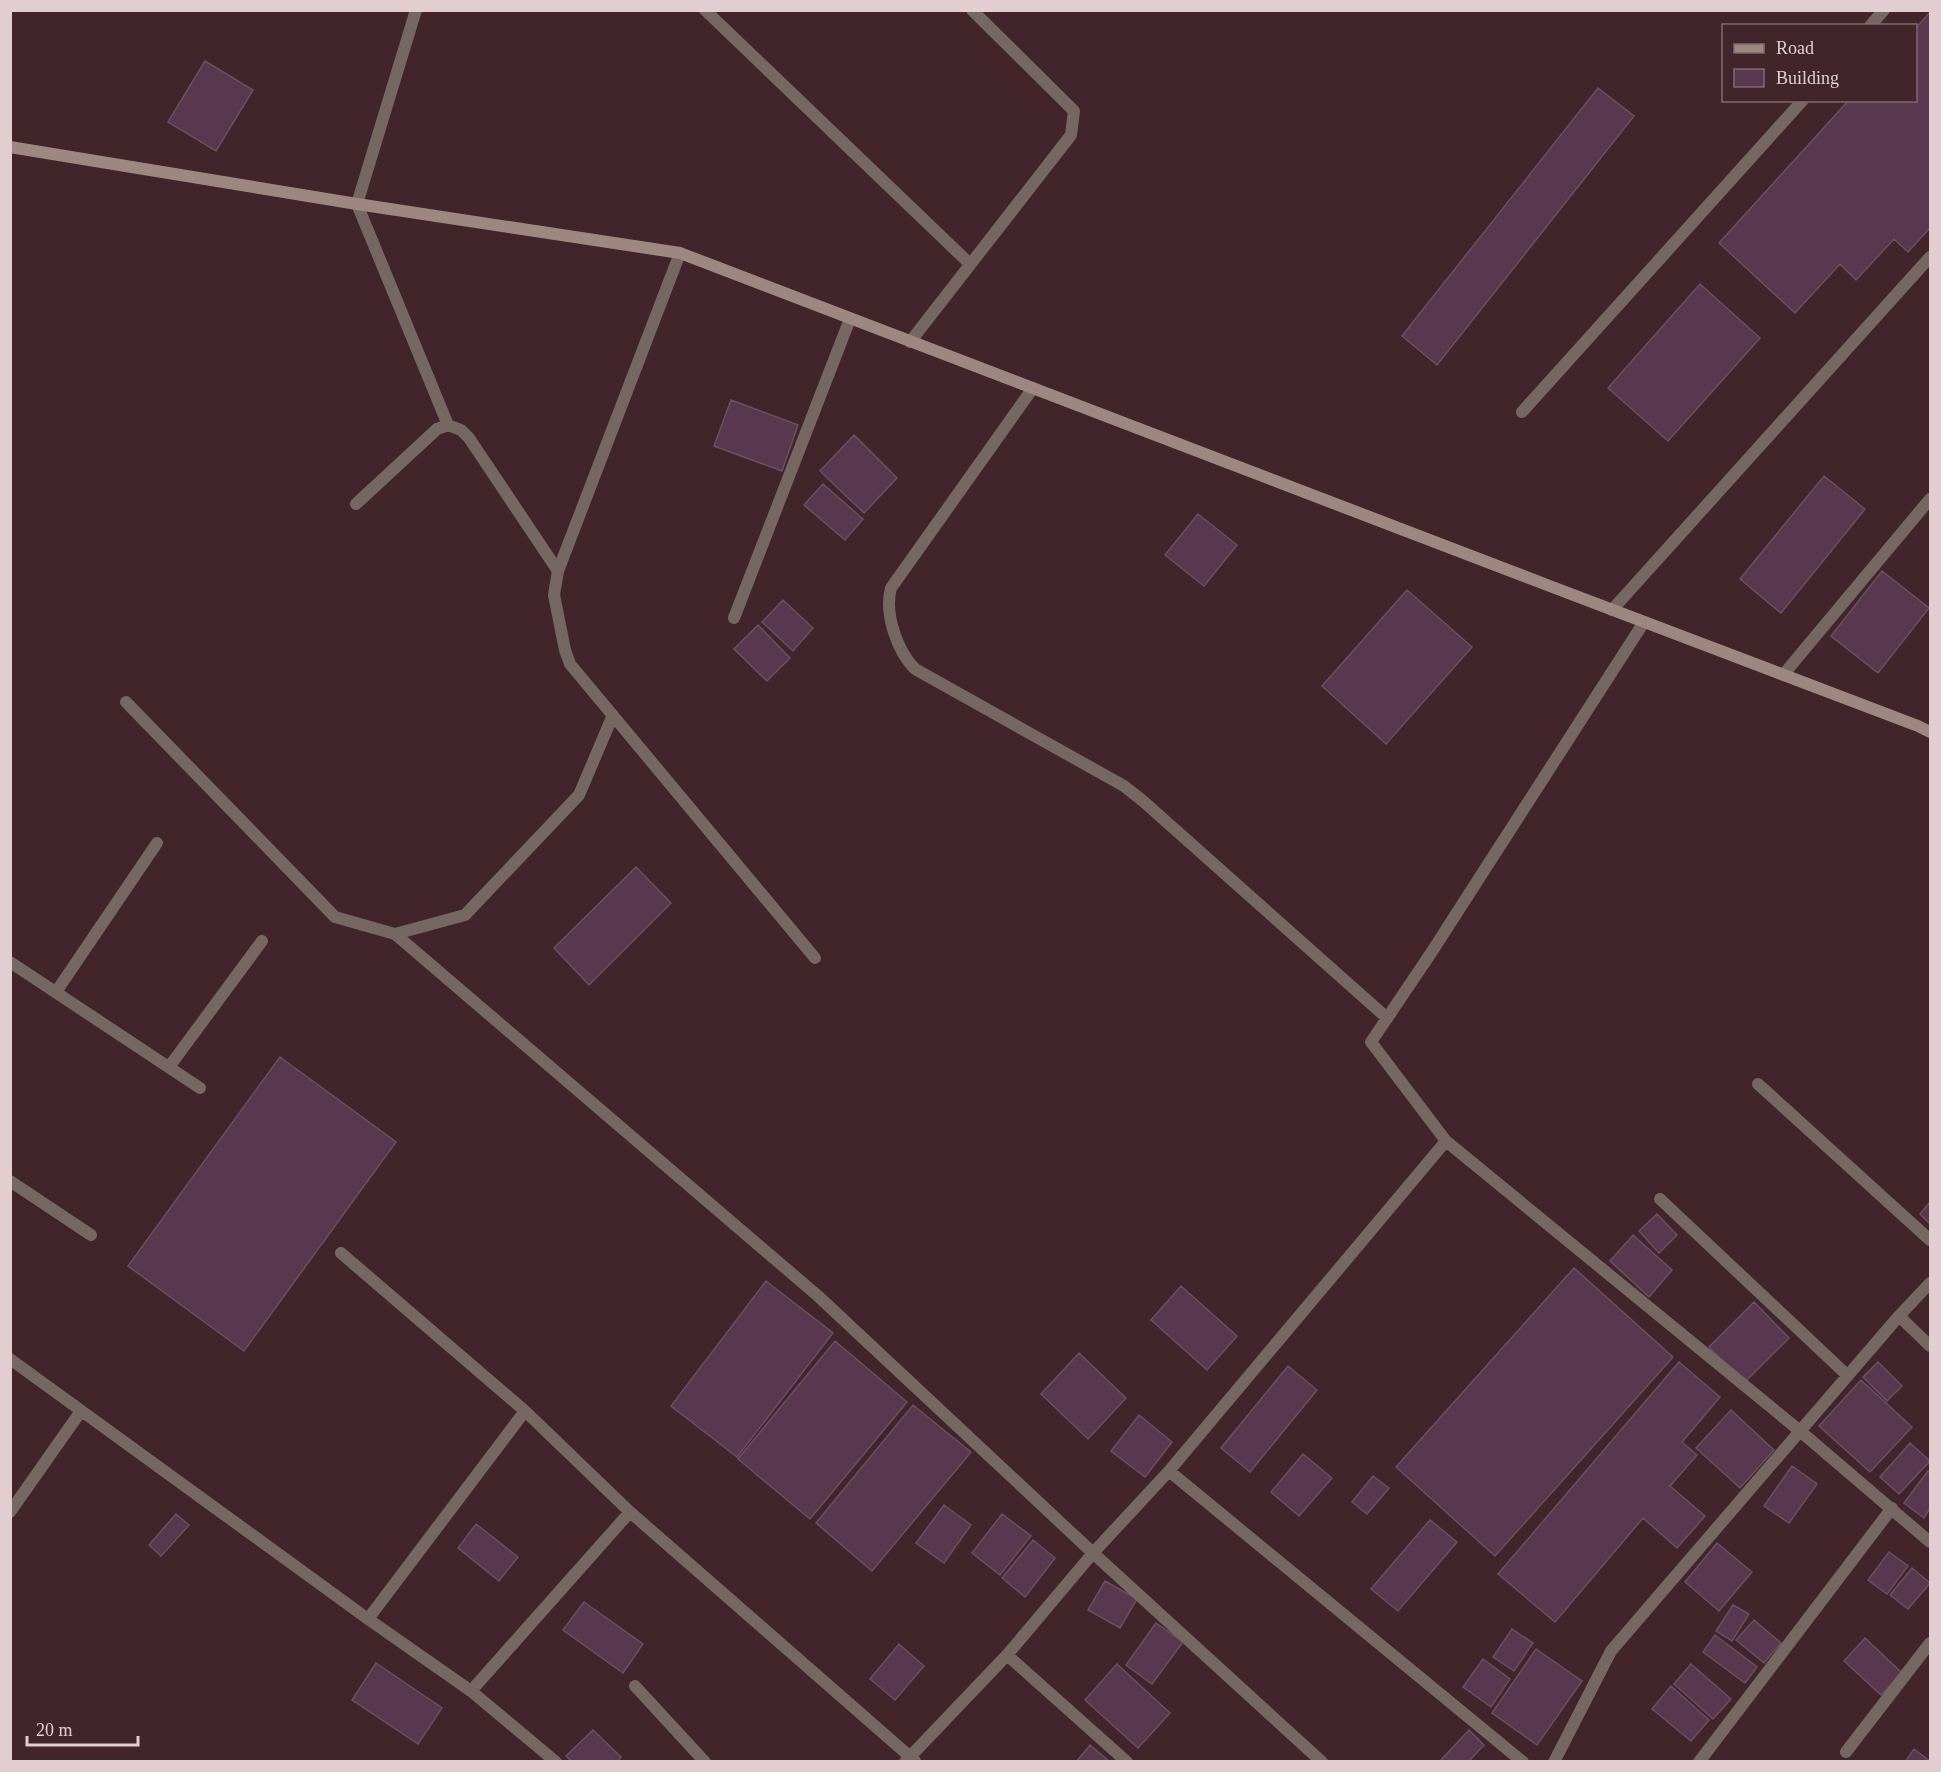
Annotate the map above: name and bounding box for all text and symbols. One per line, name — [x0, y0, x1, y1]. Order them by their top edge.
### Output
legend — [1722, 24, 1917, 102]
text: Road — [1776, 38, 1814, 58]
text: Building — [1776, 68, 1839, 88]
scale bar — [27, 1709, 138, 1747]
text: 20 m — [36, 1720, 73, 1740]

